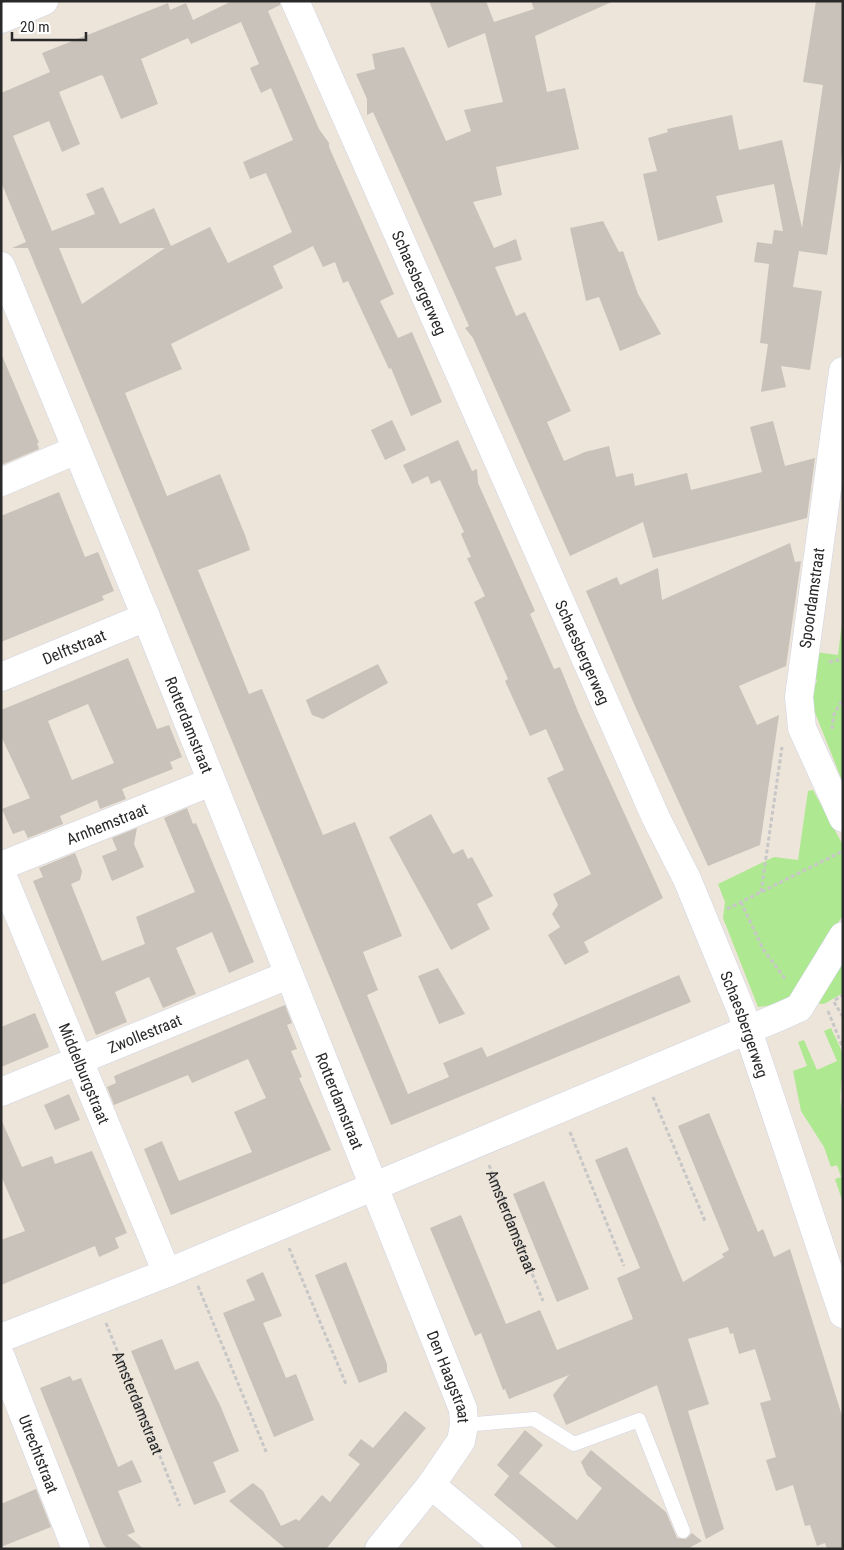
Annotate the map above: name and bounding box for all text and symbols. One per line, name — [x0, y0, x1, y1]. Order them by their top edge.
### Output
scale bar — [12, 10, 86, 42]
text: 20 m — [20, 18, 50, 36]
street label: Schaesbergerweg — [388, 228, 451, 338]
street label: Spoordamstraat — [796, 546, 828, 649]
street label: Schaesbergerweg — [551, 597, 614, 707]
street label: Delftstraat — [40, 625, 109, 668]
street label: Rotterdamstraat — [161, 674, 217, 776]
street label: Arnhemstraat — [63, 799, 150, 848]
street label: Schaesbergerweg — [716, 968, 773, 1080]
street label: Zwollestraat — [105, 1010, 185, 1057]
street label: Middelburgstraat — [55, 1020, 114, 1127]
street label: Rotterdamstraat — [312, 1050, 368, 1152]
street label: Amsterdamstraat — [482, 1167, 541, 1277]
street label: Den Haagstraat — [423, 1328, 473, 1424]
street label: Amsterdamstraat — [109, 1348, 168, 1457]
street label: Utrechtstraat — [15, 1412, 63, 1496]

